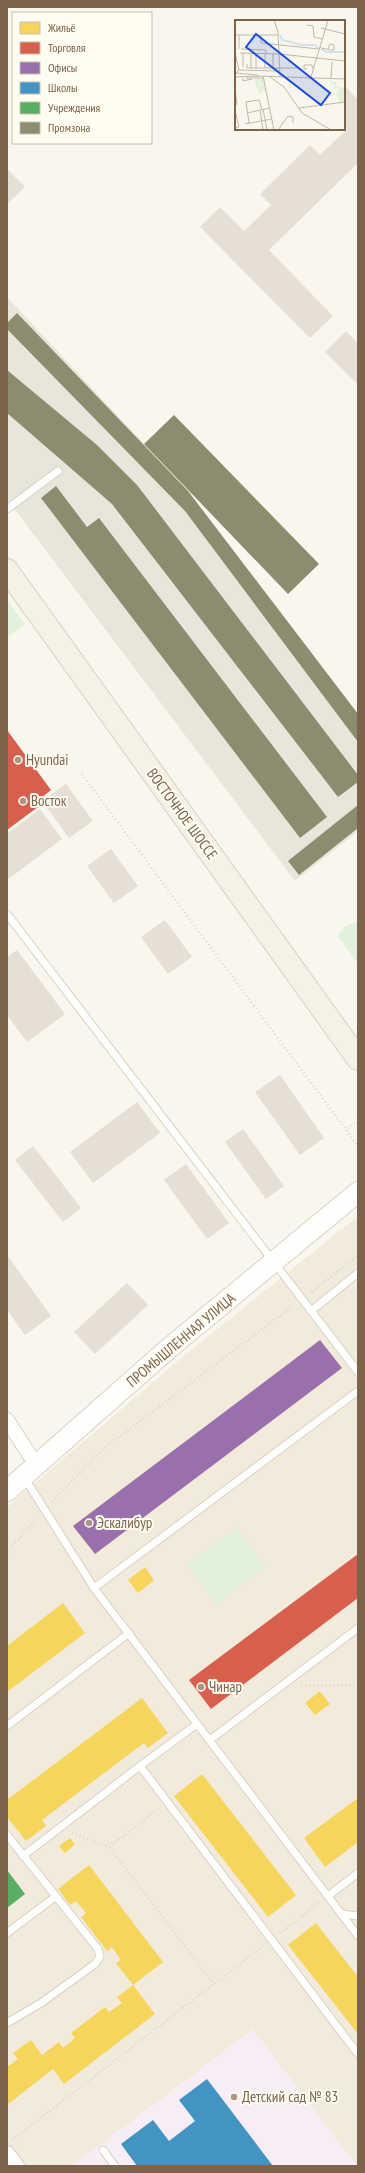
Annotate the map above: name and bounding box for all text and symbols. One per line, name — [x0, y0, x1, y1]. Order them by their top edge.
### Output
legend — [12, 12, 152, 144]
text: Жильё — [47, 20, 75, 35]
inset map — [235, 20, 345, 130]
text: Торговля — [48, 40, 86, 55]
text: Офисы — [48, 60, 77, 75]
text: Школы — [48, 80, 77, 95]
text: Учреждения — [48, 100, 101, 115]
text: Промзона — [48, 120, 91, 135]
place label: Hyundai — [26, 750, 69, 769]
marker: Hyundai — [13, 755, 23, 765]
street label: ВОСТОЧНОЕ ШОССЕ — [143, 764, 222, 863]
place label: Восток — [31, 791, 67, 810]
marker: Восток — [18, 796, 28, 806]
street label: ПРОМЫШЛЕННАЯ УЛИЦА — [122, 1288, 240, 1391]
place label: Эскалибур — [97, 1513, 152, 1532]
marker: Эскалибур — [84, 1518, 94, 1528]
place label: Чинар — [209, 1677, 242, 1696]
marker: Чинар — [196, 1682, 206, 1692]
place label: Детский сад № 83 — [242, 2087, 338, 2106]
marker: Детский сад № 83 — [229, 2092, 239, 2102]

